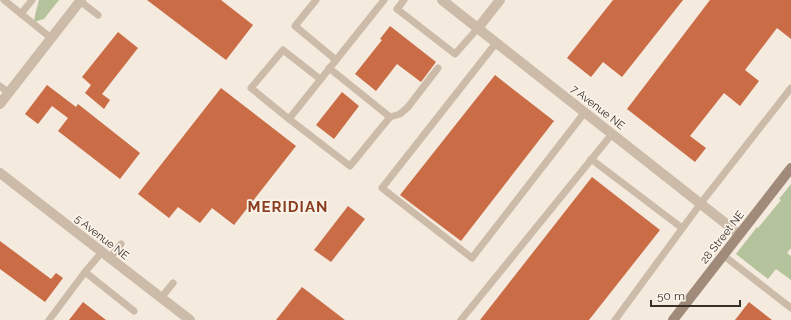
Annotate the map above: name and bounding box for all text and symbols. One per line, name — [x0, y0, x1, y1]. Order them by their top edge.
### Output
street label: 7 Avenue NE — [568, 82, 628, 133]
district label: MERIDIAN — [248, 198, 328, 216]
street label: 28 Street NE — [698, 208, 747, 266]
street label: 5 Avenue NE — [72, 212, 132, 263]
scale bar — [651, 282, 740, 308]
text: 50 m — [657, 289, 685, 303]

